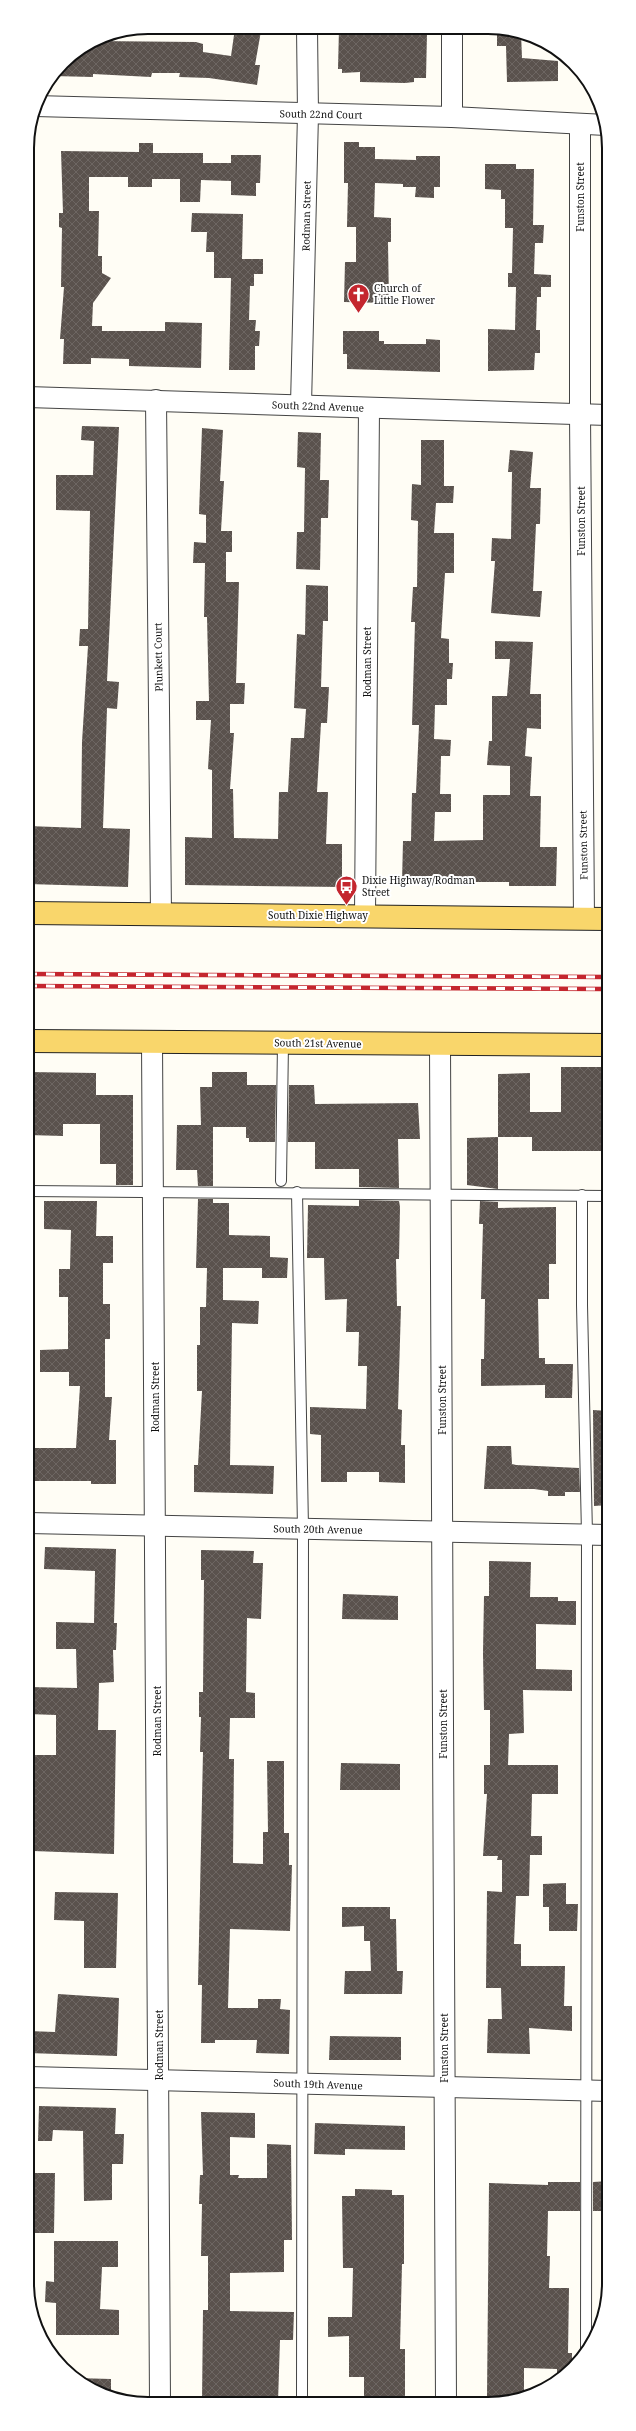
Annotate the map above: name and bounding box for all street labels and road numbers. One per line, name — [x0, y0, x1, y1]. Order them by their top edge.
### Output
street label: South 22nd Court — [279, 106, 363, 122]
street label: Funston Street — [573, 162, 587, 232]
street label: Rodman Street — [298, 180, 314, 251]
street label: South 22nd Avenue — [272, 397, 364, 415]
street label: Funston Street — [574, 486, 588, 556]
street label: Plunkett Court — [150, 622, 166, 692]
street label: Rodman Street — [360, 626, 374, 697]
street label: Funston Street — [575, 810, 591, 880]
street label: South Dixie Highway — [268, 908, 368, 922]
street label: South 21st Avenue — [274, 1035, 362, 1051]
street label: Rodman Street — [148, 1361, 162, 1432]
street label: Funston Street — [435, 1365, 449, 1435]
street label: South 20th Avenue — [273, 1521, 363, 1537]
street label: Rodman Street — [150, 1685, 164, 1756]
street label: Funston Street — [436, 1689, 450, 1759]
street label: Rodman Street — [152, 2009, 166, 2080]
street label: Funston Street — [437, 2013, 451, 2083]
street label: South 19th Avenue — [273, 2075, 363, 2093]

